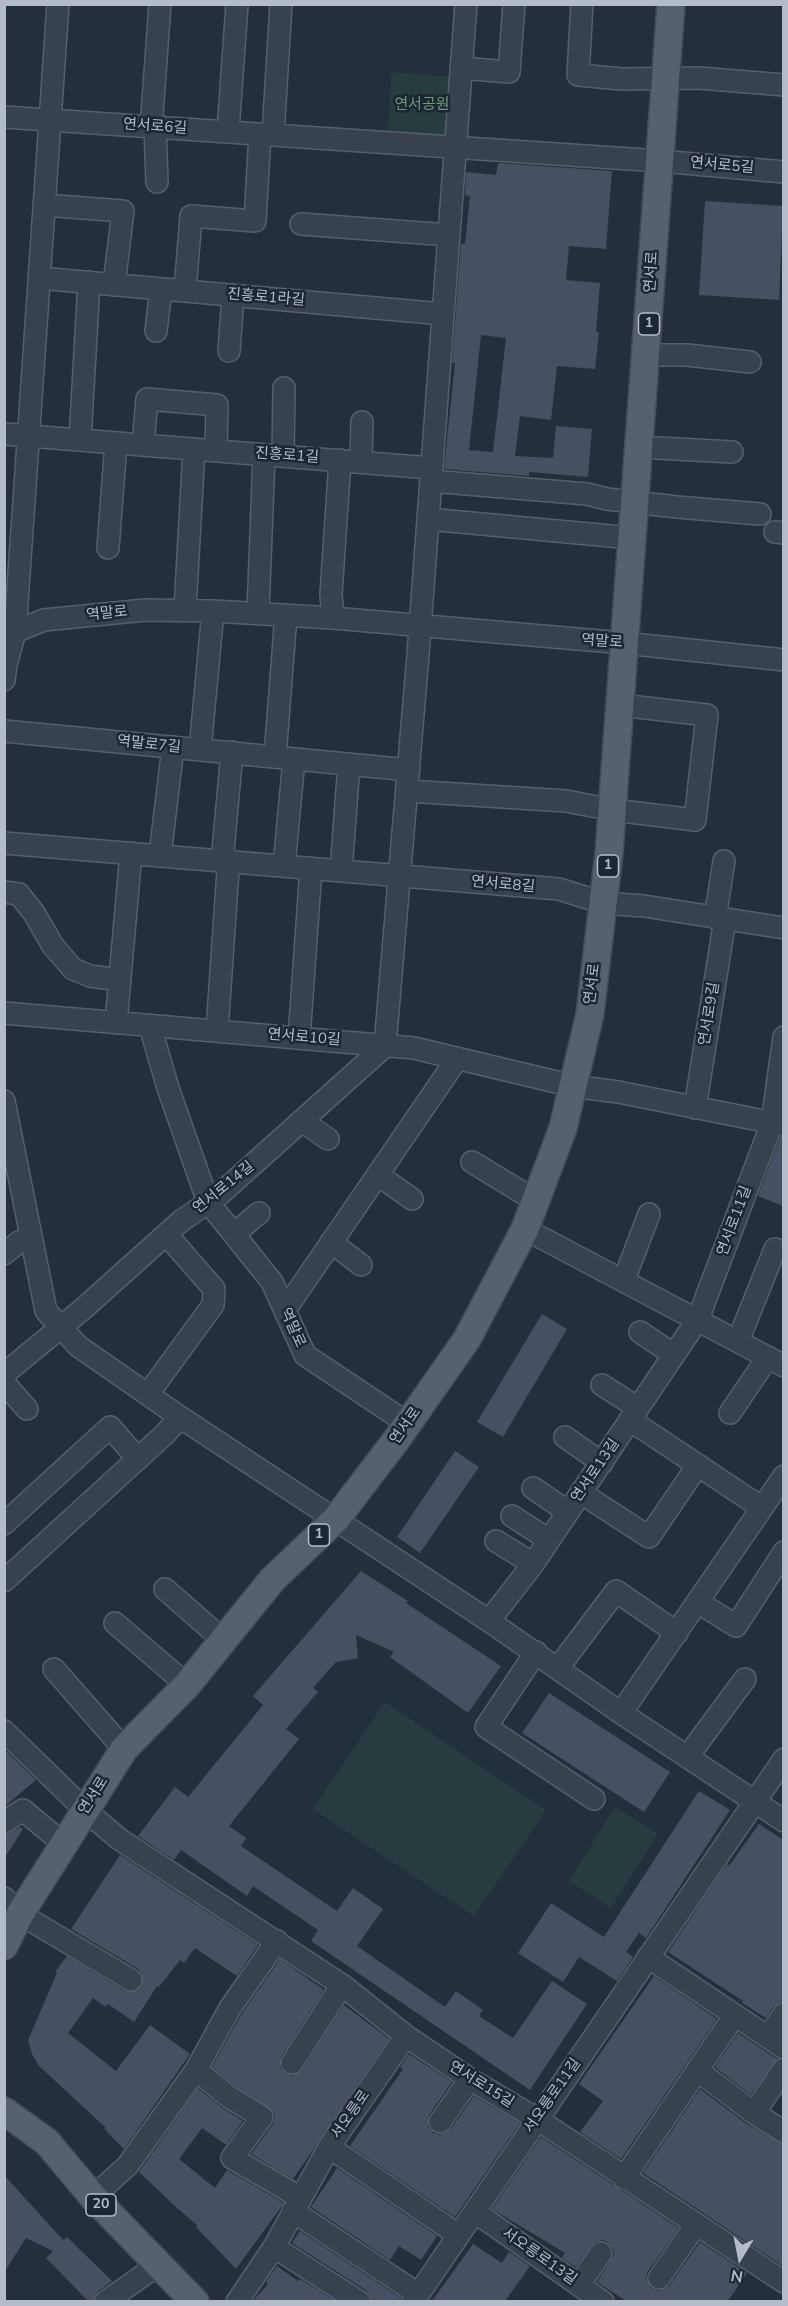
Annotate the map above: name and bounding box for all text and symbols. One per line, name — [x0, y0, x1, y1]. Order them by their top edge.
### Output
park label: 연서공원 — [394, 96, 450, 114]
street label: 연서로6길 — [122, 116, 188, 138]
street label: 연서로5길 — [689, 154, 755, 178]
street label: 연서로 — [642, 251, 662, 293]
street label: 진흥로1라길 — [226, 286, 306, 310]
road number: 1 — [638, 313, 660, 335]
street label: 진흥로1길 — [254, 445, 320, 467]
street label: 역말로 — [85, 603, 129, 625]
street label: 역말로 — [581, 632, 623, 652]
street label: 역말로7길 — [116, 733, 182, 757]
road number: 1 — [598, 855, 618, 877]
street label: 연서로8길 — [470, 873, 536, 897]
street label: 연서로 — [582, 962, 604, 1006]
street label: 연서로9길 — [696, 981, 724, 1047]
street label: 연서로10길 — [267, 1026, 341, 1050]
street label: 연서로14길 — [190, 1158, 258, 1218]
street label: 연서로11길 — [714, 1184, 756, 1258]
street label: 역말로 — [275, 1305, 309, 1351]
street label: 연서로 — [387, 1404, 425, 1448]
street label: 연서로13길 — [568, 1436, 624, 1506]
road number: 1 — [308, 1524, 330, 1546]
street label: 연서로 — [75, 1774, 113, 1818]
street label: 서오릉로11길 — [521, 2055, 585, 2137]
street label: 연서로15길 — [445, 2058, 517, 2112]
street label: 서오릉로 — [328, 2087, 374, 2143]
road number: 20 — [86, 2194, 116, 2216]
street label: 서오릉로13길 — [498, 2225, 580, 2289]
north arrow — [710, 2228, 770, 2288]
text: N — [729, 2264, 745, 2288]

